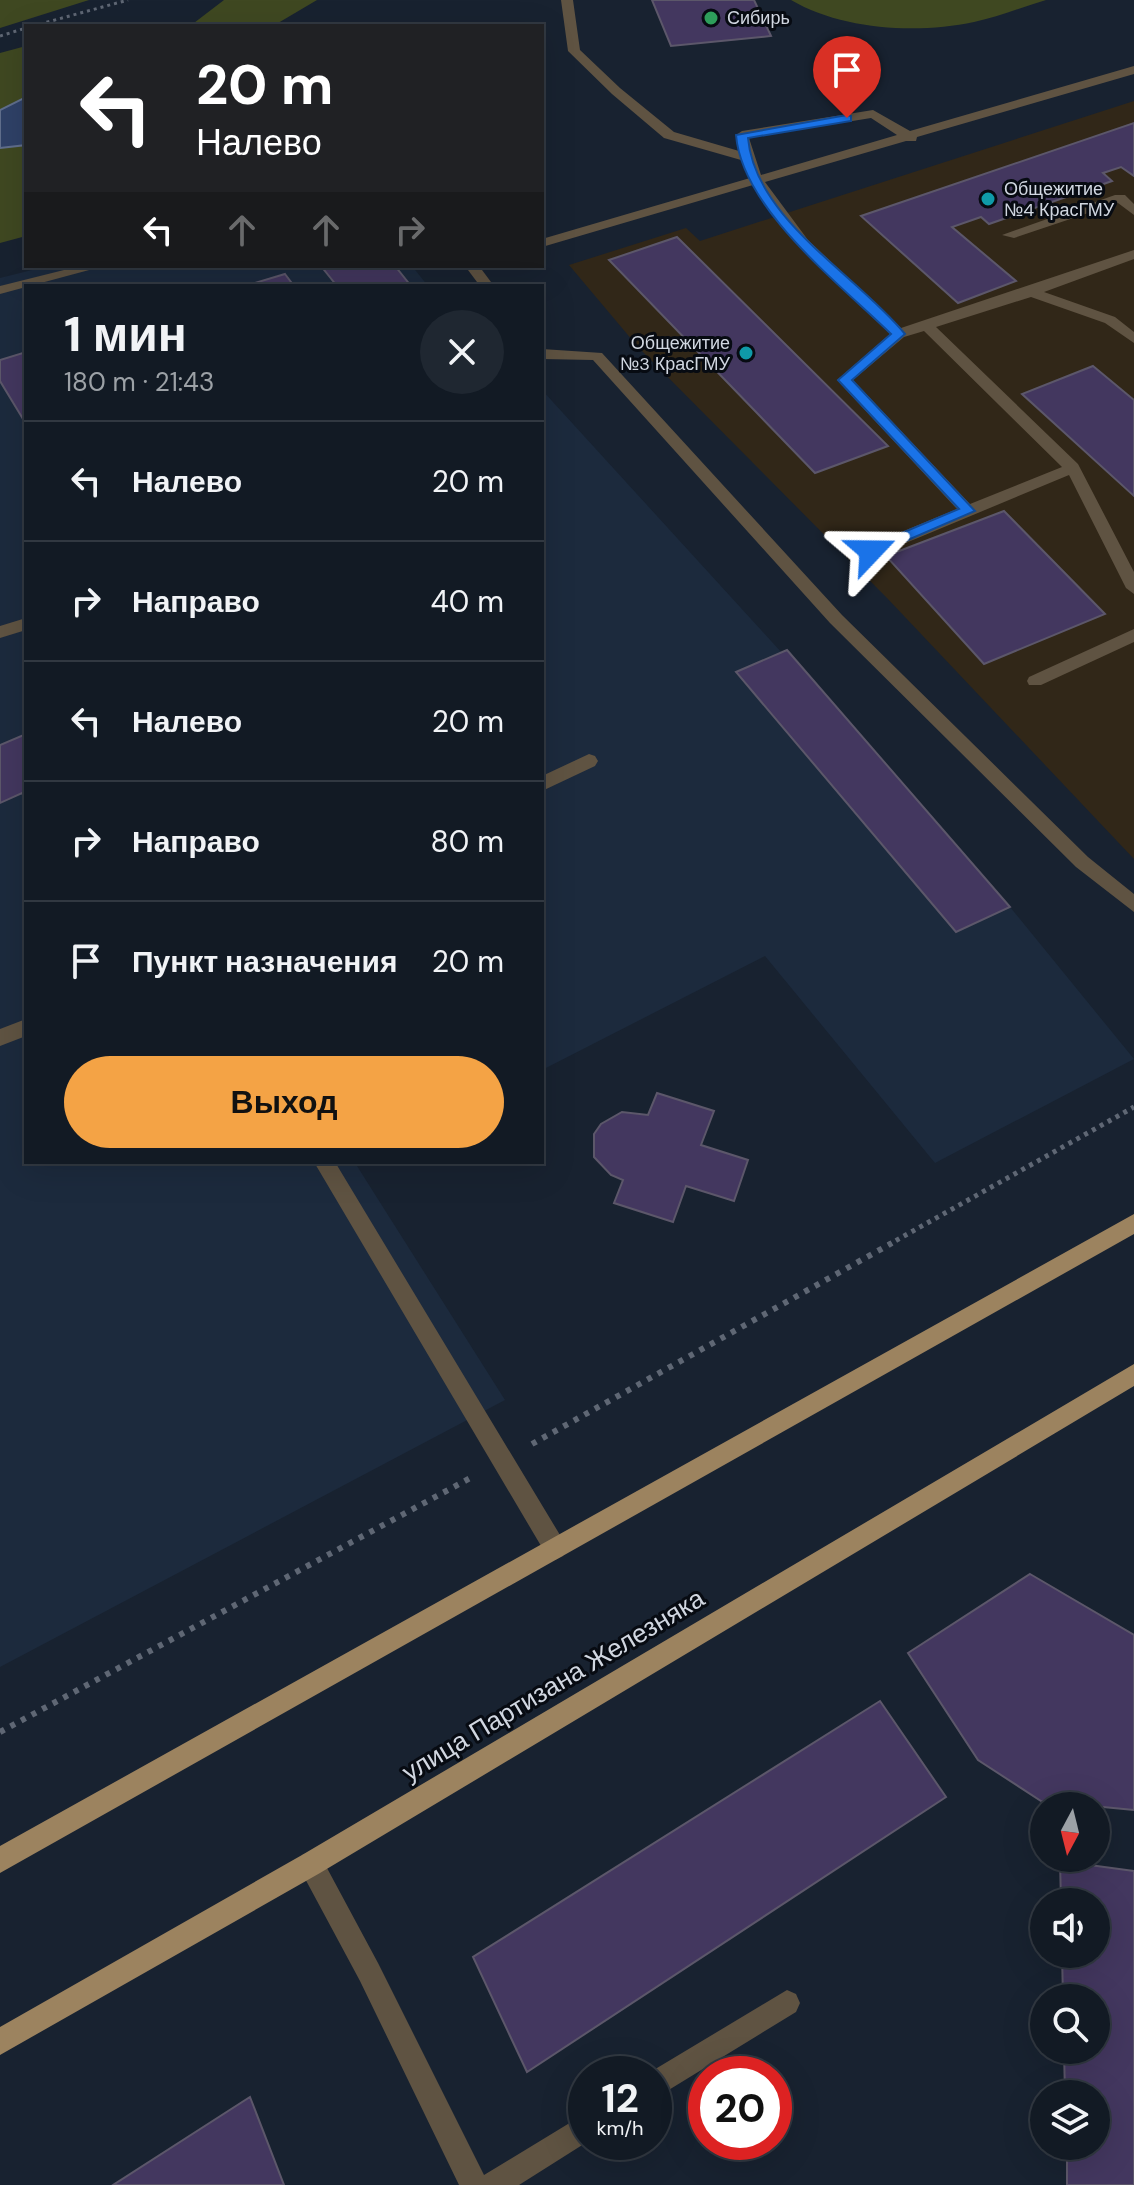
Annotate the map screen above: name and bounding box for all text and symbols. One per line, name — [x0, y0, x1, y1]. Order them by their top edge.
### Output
place label: Сибирь — [727, 6, 790, 30]
marker: Сибирь — [702, 9, 720, 27]
pin — [813, 36, 881, 118]
text: 20 m — [196, 48, 333, 121]
icon: arrive — [825, 48, 869, 92]
icon: left — [64, 56, 168, 160]
text: Налево — [196, 119, 322, 166]
place label: Общежитие №4 КрасГМУ — [1004, 177, 1115, 222]
marker: Общежитие №4 КрасГМУ — [979, 190, 997, 208]
icon: left — [136, 208, 180, 252]
icon: ahead — [220, 208, 264, 252]
icon: ahead — [304, 208, 348, 252]
icon: right — [388, 208, 432, 252]
text: 1 мин — [64, 303, 187, 366]
button: close — [420, 310, 504, 394]
place label: Общежитие №3 КрасГМУ — [620, 331, 731, 376]
marker: Общежитие №3 КрасГМУ — [737, 344, 755, 362]
text: 180 m · 21:43 — [64, 365, 214, 399]
icon: left — [64, 459, 108, 503]
text: Налево — [132, 462, 242, 501]
text: 20 m — [432, 462, 504, 501]
position arrow — [829, 509, 913, 593]
icon: right — [64, 579, 108, 623]
text: Направо — [132, 582, 260, 621]
text: 40 m — [431, 582, 504, 621]
icon: left — [64, 699, 108, 743]
text: Налево — [132, 702, 242, 741]
text: 20 m — [432, 702, 504, 741]
icon: right — [64, 819, 108, 863]
text: Направо — [132, 822, 260, 861]
text: 80 m — [431, 822, 504, 861]
icon: arrive — [64, 939, 108, 983]
text: Пункт назначения — [132, 942, 397, 981]
text: 20 m — [432, 942, 504, 981]
button: Выход — [64, 1056, 504, 1148]
street label: улица Партизана Железняка — [395, 1581, 711, 1789]
north arrow — [1030, 1792, 1110, 1872]
map controls — [1030, 1792, 1110, 2160]
button: sound — [1030, 1888, 1110, 1968]
button: search — [1030, 1984, 1110, 2064]
speed limit sign: 20 — [688, 2056, 792, 2160]
text: 12 — [601, 2072, 639, 2124]
button: layers — [1030, 2080, 1110, 2160]
text: km/h — [596, 2115, 644, 2141]

